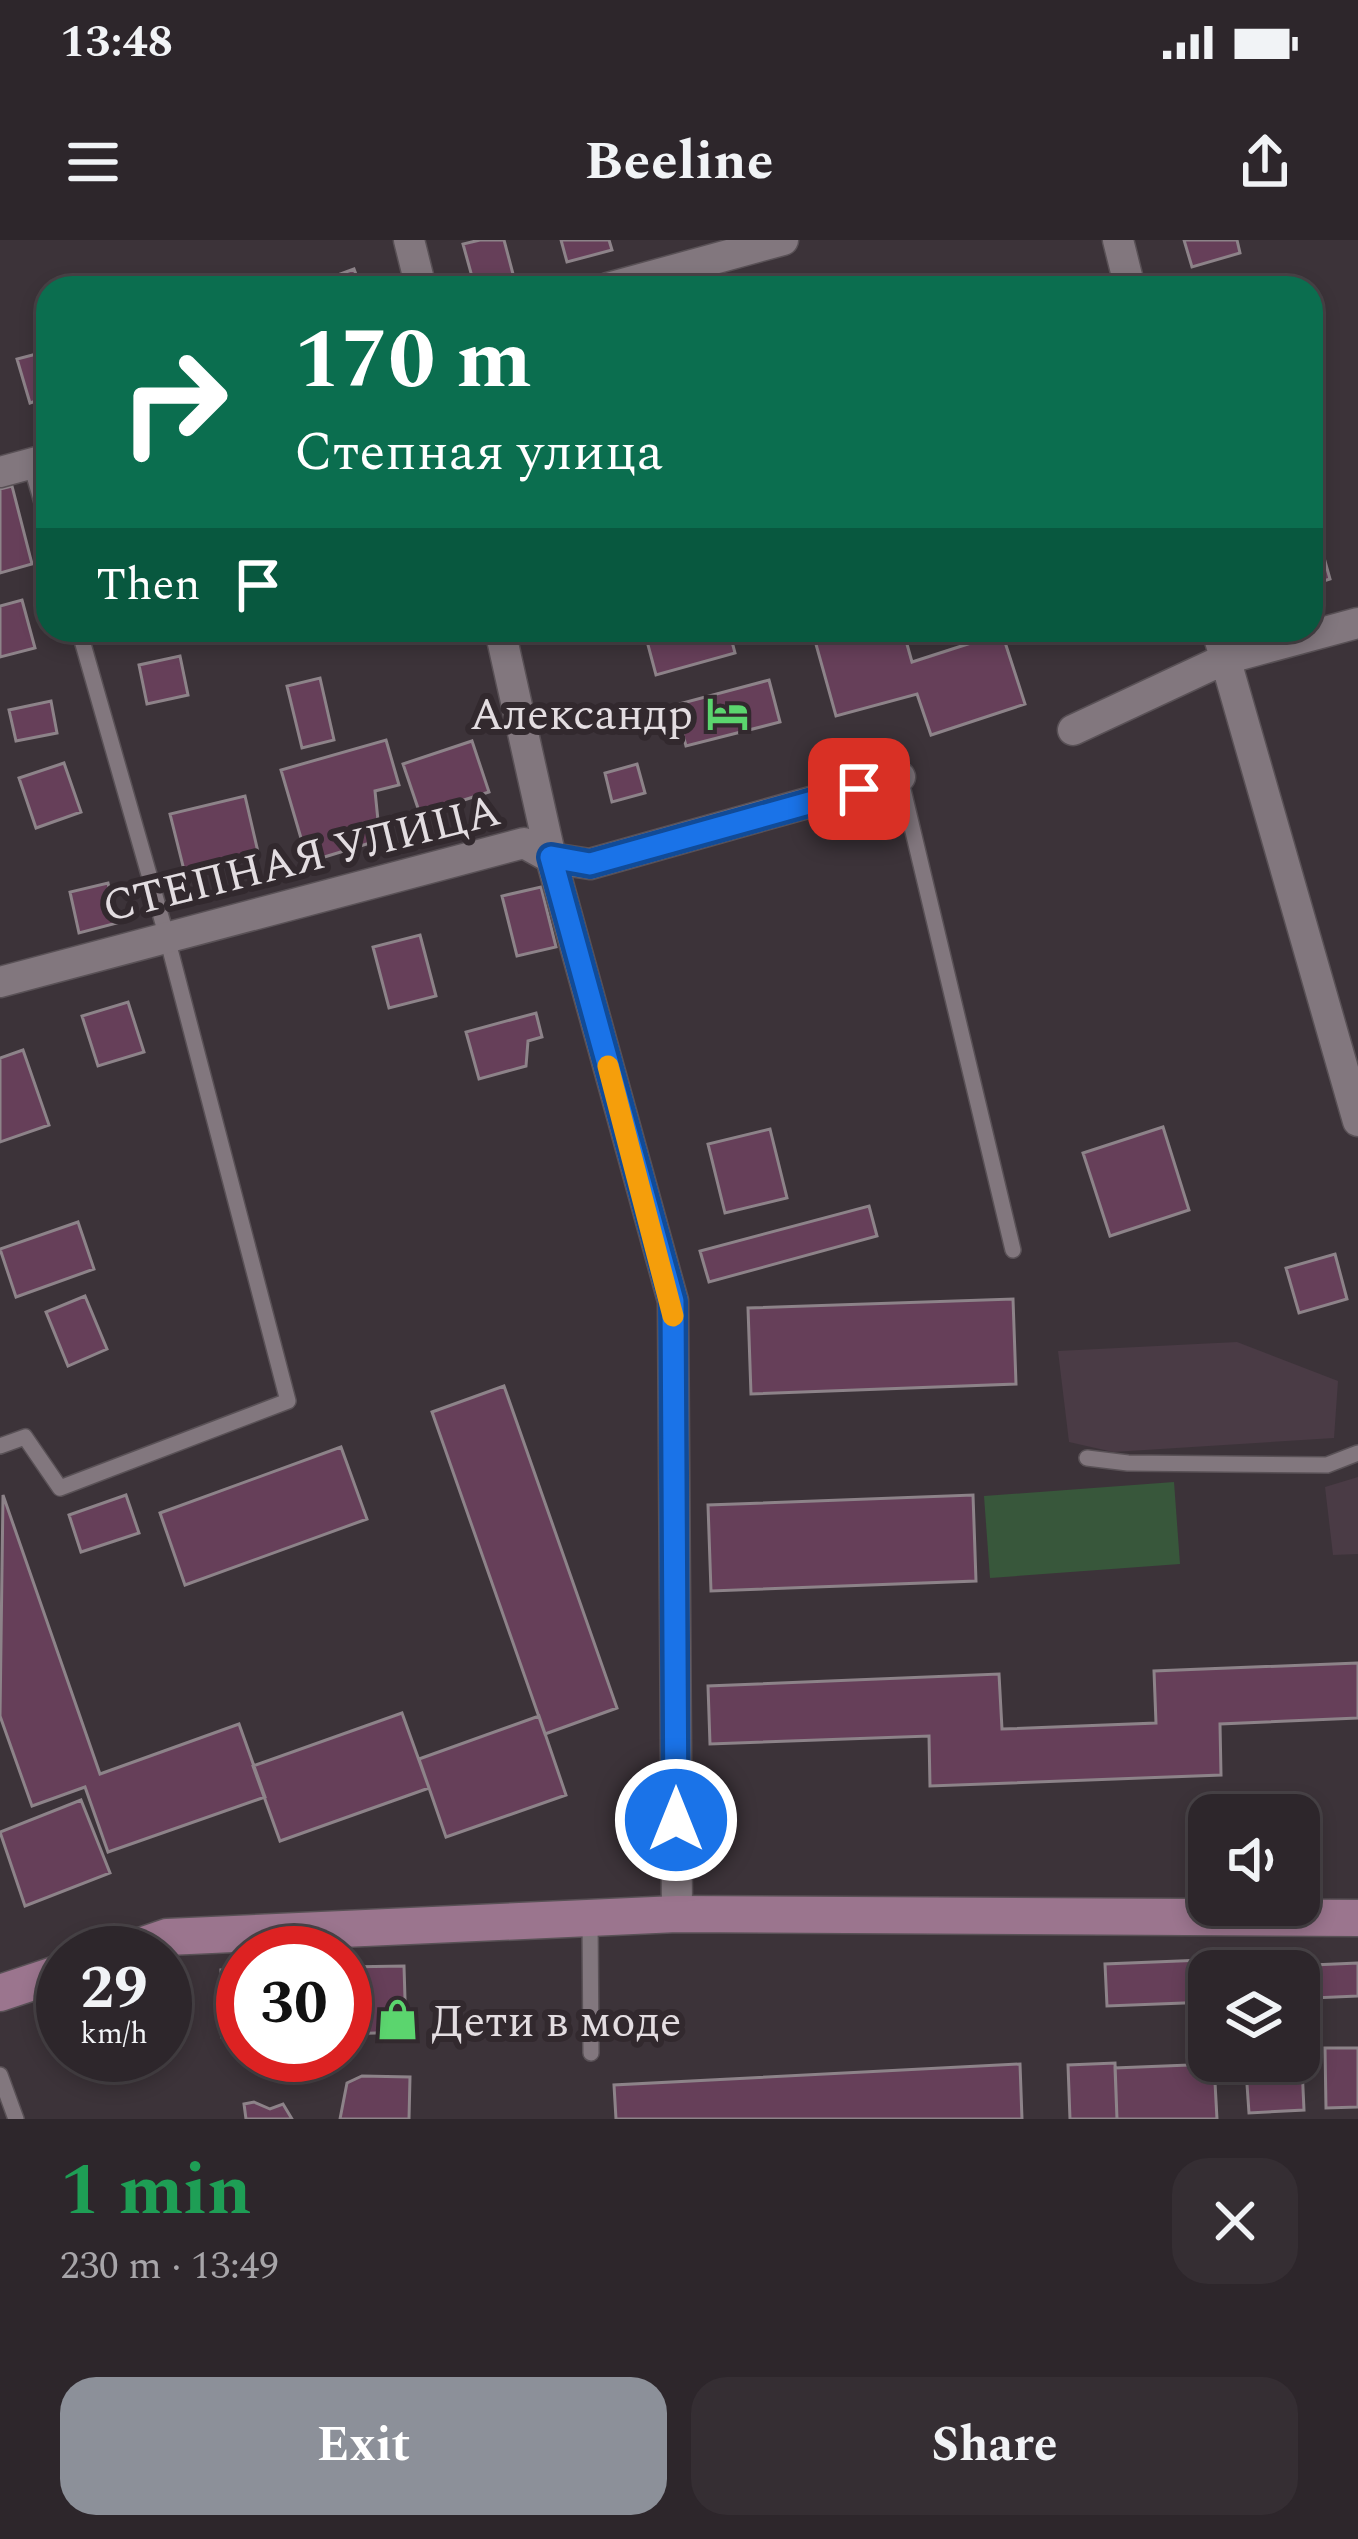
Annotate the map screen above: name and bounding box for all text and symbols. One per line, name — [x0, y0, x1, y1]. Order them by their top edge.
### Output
text: 13:48 — [60, 8, 173, 77]
text: Beeline — [585, 121, 773, 203]
icon: menu — [60, 129, 126, 195]
icon: share — [1232, 129, 1298, 195]
text: 170 m — [294, 297, 532, 425]
icon: right — [96, 324, 252, 480]
text: Степная улица — [294, 412, 663, 494]
text: Then — [96, 551, 201, 620]
icon: arrive — [225, 552, 291, 618]
place label: Александр — [470, 681, 693, 750]
hotel icon: Александр — [704, 690, 750, 736]
pin — [808, 738, 910, 840]
icon: arrive — [826, 756, 892, 822]
street label: СТЕПНАЯ УЛИЦА — [95, 777, 508, 942]
position arrow — [613, 1757, 739, 1883]
map controls — [1188, 1794, 1320, 2082]
button: sound — [1188, 1794, 1320, 1926]
speed limit sign: 30 — [216, 1926, 372, 2082]
text: 29 — [80, 1943, 148, 2035]
button: layers — [1188, 1950, 1320, 2082]
place label: Дети в моде — [431, 1988, 682, 2057]
shop icon: Дети в моде — [374, 1997, 420, 2043]
text: km/h — [80, 2011, 148, 2057]
text: 1 min — [60, 2137, 252, 2246]
button: close — [1172, 2158, 1298, 2284]
text: 230 m · 13:49 — [60, 2237, 279, 2296]
button: Exit — [60, 2377, 667, 2515]
button: Share — [691, 2377, 1298, 2515]

